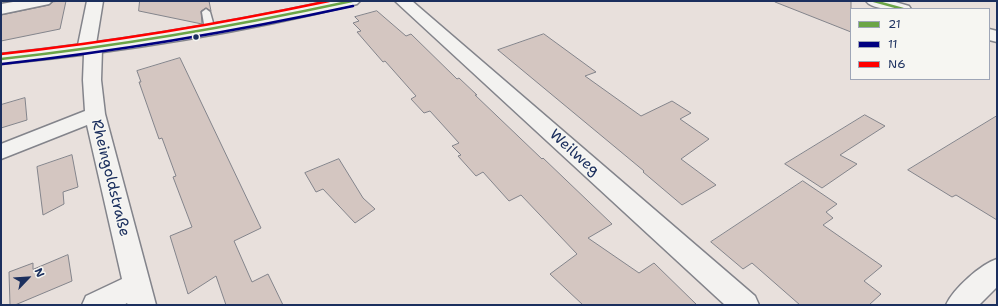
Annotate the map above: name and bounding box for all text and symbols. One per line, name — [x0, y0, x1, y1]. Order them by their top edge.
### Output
legend — [850, 8, 990, 80]
text: 21 — [888, 16, 901, 32]
unlabelled marker — [191, 32, 201, 42]
text: 11 — [888, 36, 898, 52]
text: N6 — [888, 56, 906, 72]
street label: Rheingoldstraße — [87, 118, 133, 238]
street label: Weilweg — [545, 126, 603, 180]
north arrow — [8, 258, 48, 298]
text: N — [31, 266, 48, 280]

